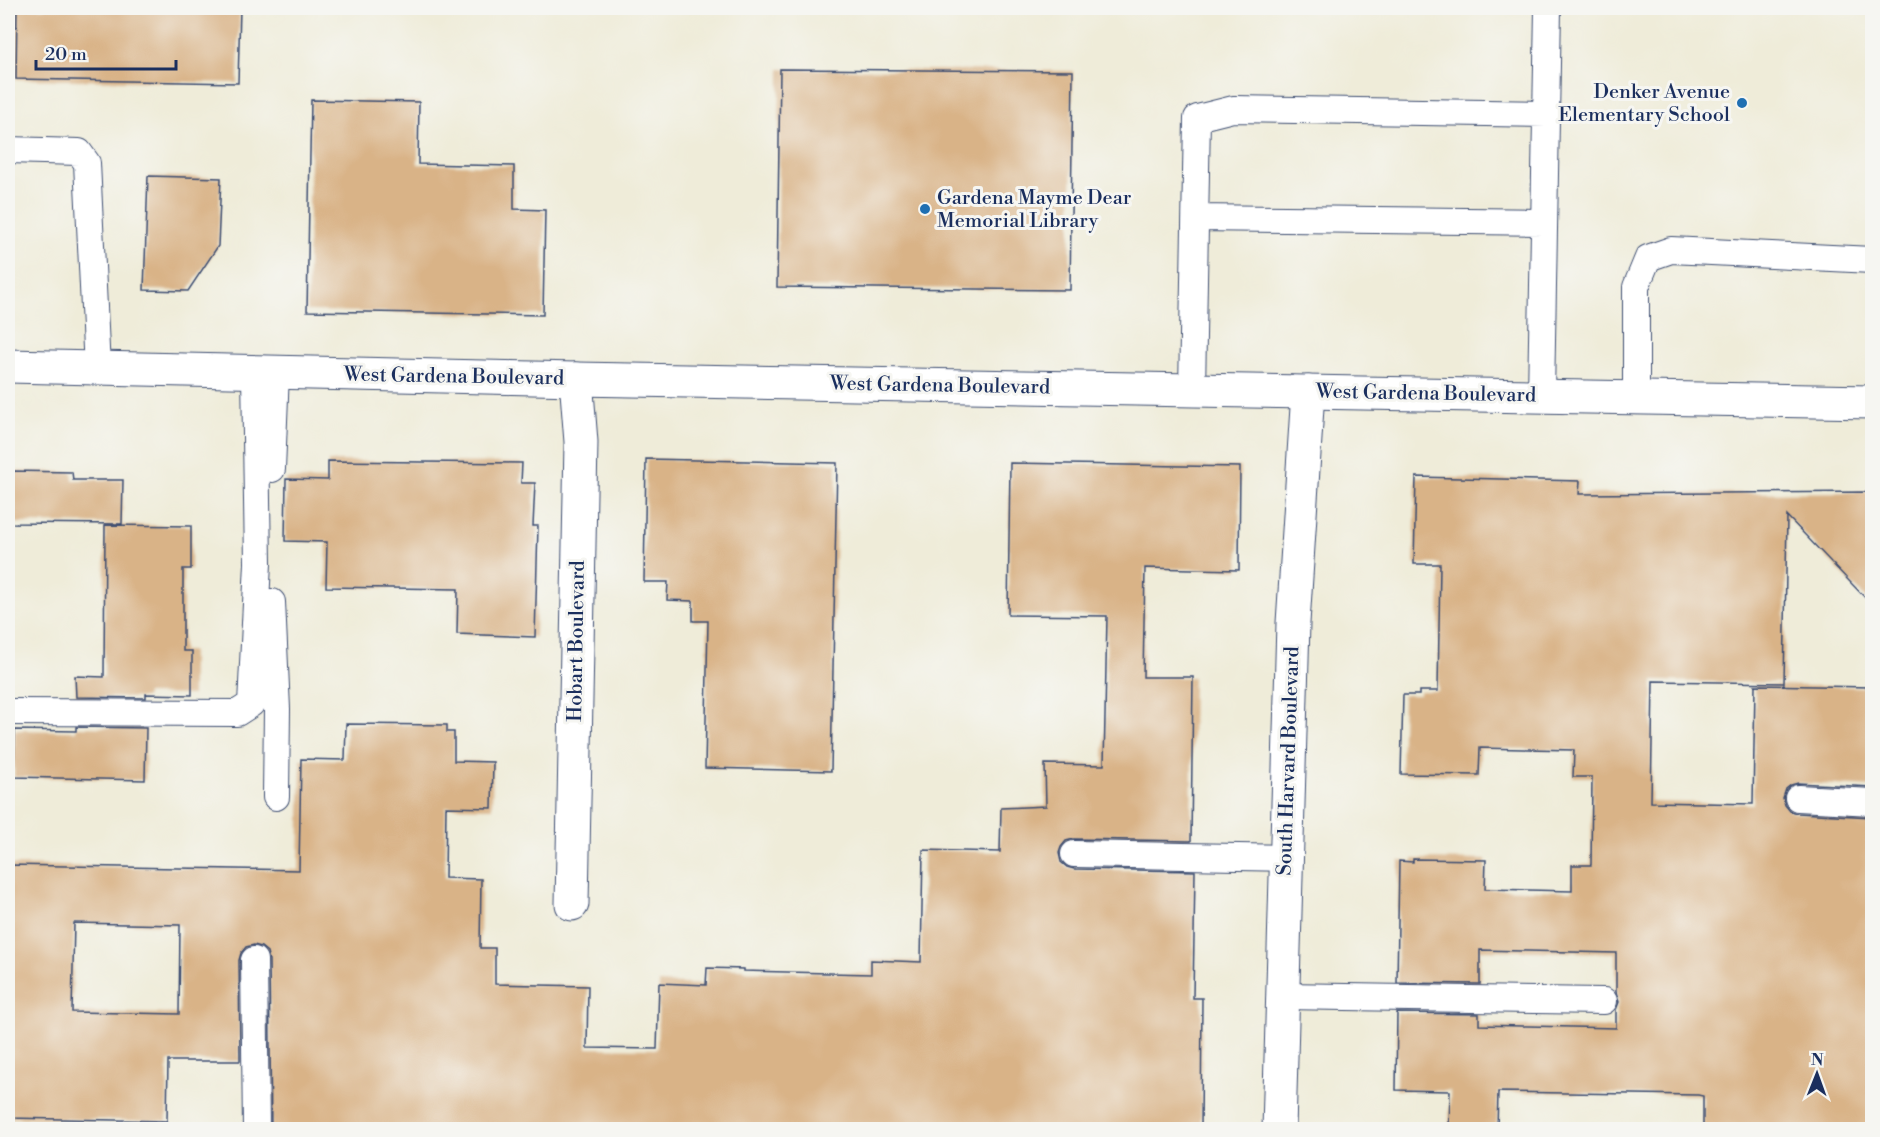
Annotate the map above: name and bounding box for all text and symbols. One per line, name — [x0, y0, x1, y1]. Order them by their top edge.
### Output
scale bar — [36, 33, 176, 71]
text: 20 m — [45, 43, 87, 66]
place label: Denker Avenue Elementary School — [1558, 80, 1730, 128]
marker: Denker Avenue Elementary School — [1735, 96, 1749, 110]
place label: Gardena Mayme Dear Memorial Library — [937, 186, 1132, 234]
marker: Gardena Mayme Dear Memorial Library — [918, 202, 932, 216]
street label: West Gardena Boulevard — [343, 363, 565, 391]
street label: West Gardena Boulevard — [829, 372, 1051, 400]
street label: West Gardena Boulevard — [1315, 380, 1537, 408]
street label: Hobart Boulevard — [563, 559, 591, 722]
street label: South Harvard Boulevard — [1273, 645, 1306, 876]
north arrow — [1787, 1044, 1847, 1104]
text: N — [1811, 1050, 1824, 1070]

